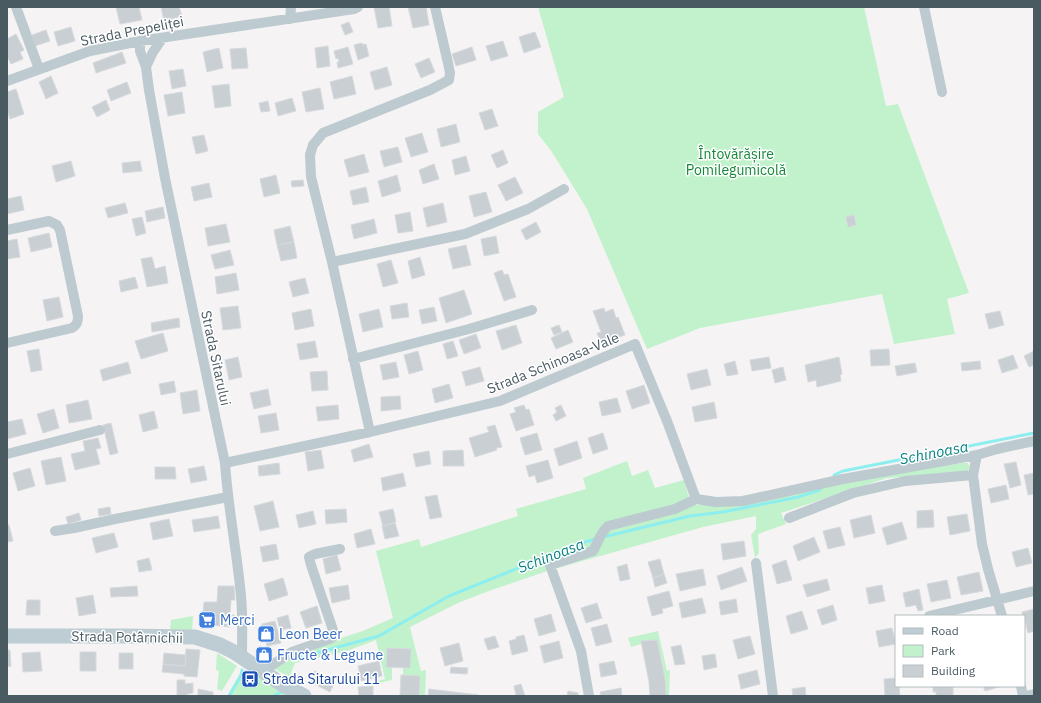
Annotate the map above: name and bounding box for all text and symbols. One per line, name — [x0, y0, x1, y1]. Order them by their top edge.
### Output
street label: Strada Prepeliței — [79, 12, 185, 50]
park label: Întovărășire Pomilegumicolă — [686, 145, 787, 179]
street label: Strada Sitarului — [197, 309, 235, 407]
street label: Strada Schinoasa-Vale — [484, 328, 622, 398]
water label: Schinoasa — [898, 436, 970, 468]
water label: Schinoasa — [515, 534, 587, 577]
supermarket icon: Merci — [197, 610, 217, 630]
place label: Merci — [220, 611, 255, 629]
legend — [895, 615, 1025, 687]
text: Road — [931, 623, 959, 638]
shop icon: Leon Beer — [256, 624, 276, 644]
place label: Leon Beer — [279, 625, 342, 643]
street label: Strada Potârnichii — [71, 627, 183, 647]
text: Park — [931, 643, 956, 658]
shop icon: Fructe & Legume — [254, 645, 274, 665]
place label: Fructe & Legume — [277, 646, 384, 664]
text: Building — [931, 663, 976, 678]
bus stop icon: Strada Sitarului 11 — [240, 669, 260, 689]
place label: Strada Sitarului 11 — [263, 670, 380, 688]

